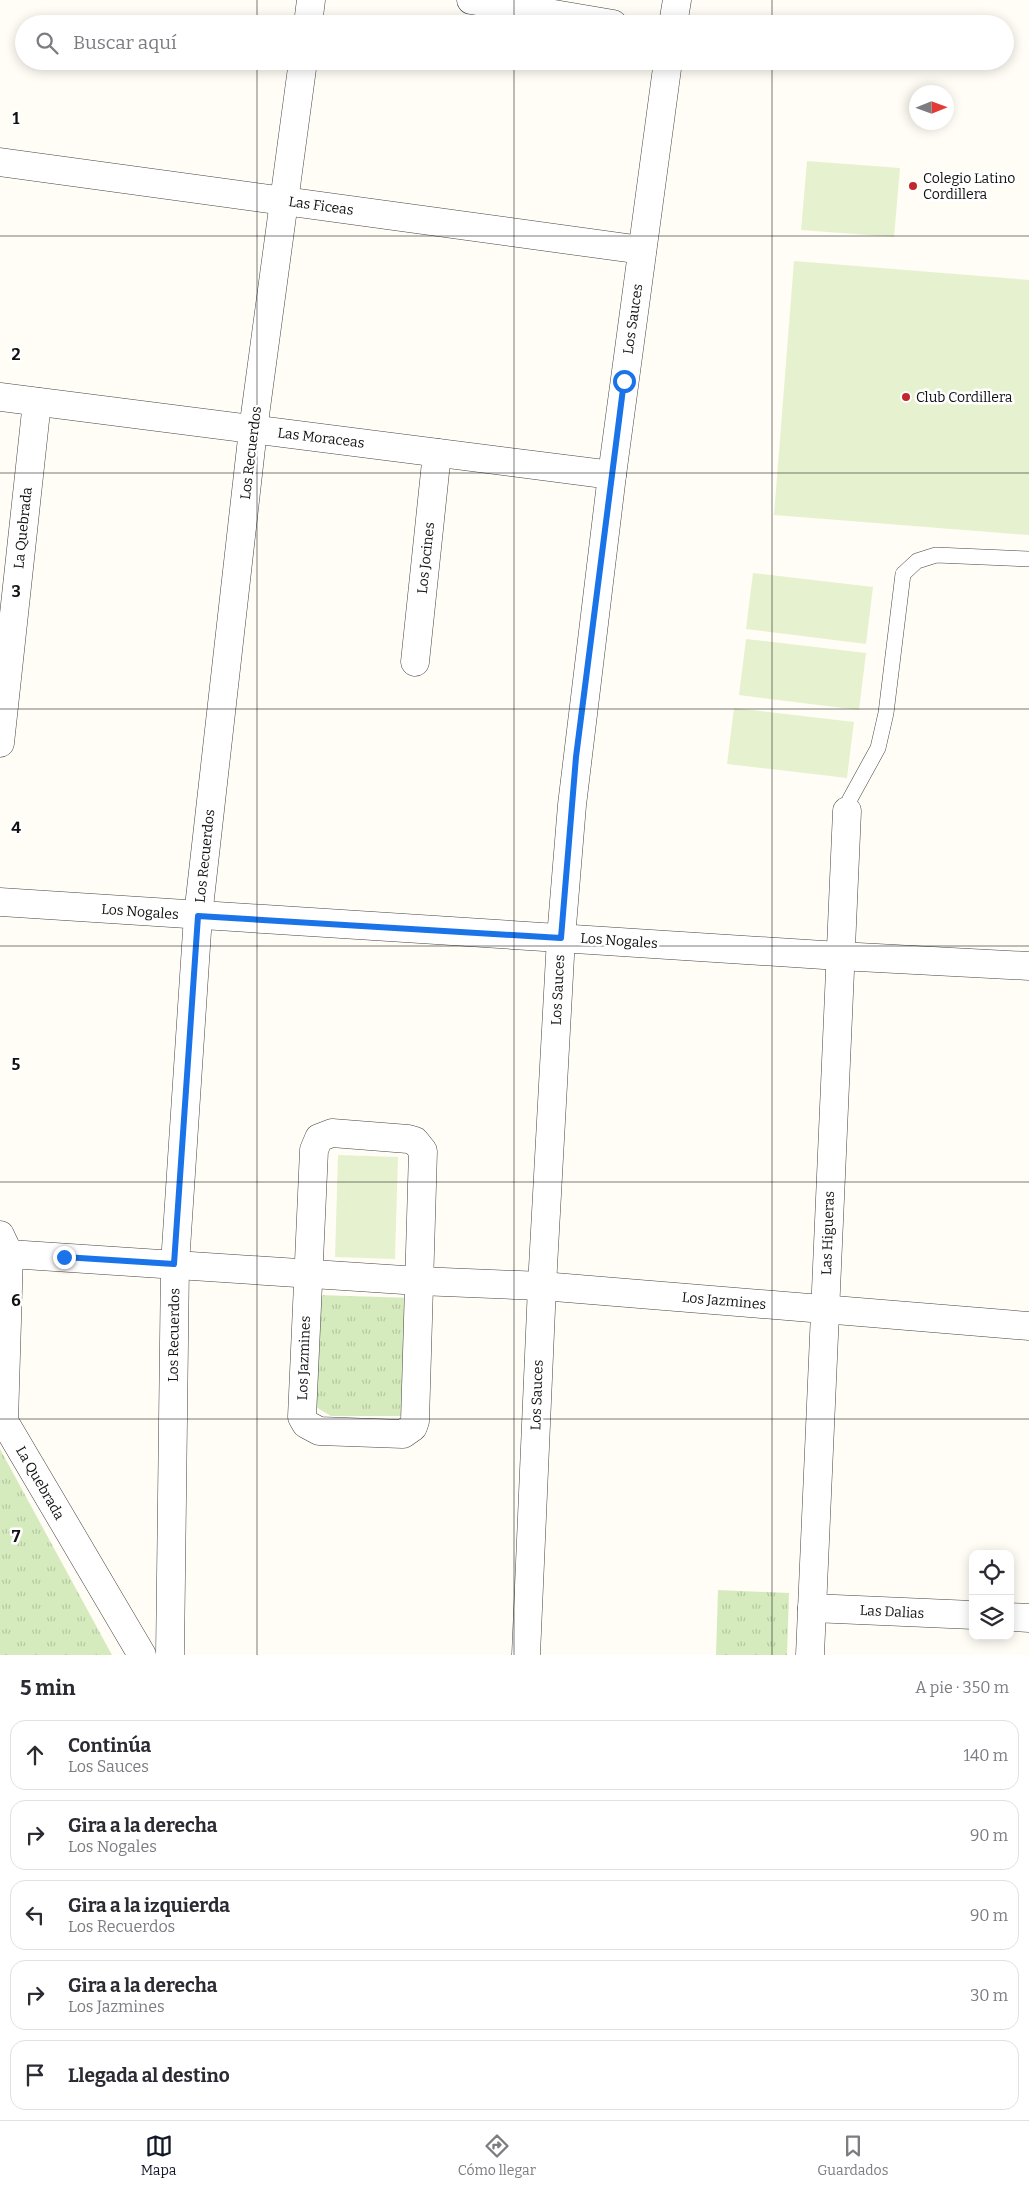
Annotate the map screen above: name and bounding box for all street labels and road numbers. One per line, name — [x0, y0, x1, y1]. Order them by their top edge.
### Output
street label: Las Ficeas — [287, 193, 355, 219]
street label: Los Sauces — [620, 283, 646, 355]
street label: Los Recuerdos — [237, 405, 265, 501]
street label: Las Moraceas — [277, 424, 365, 452]
street label: La Quebrada — [10, 486, 36, 570]
street label: Los Jocines — [414, 521, 438, 595]
street label: Los Recuerdos — [192, 808, 218, 904]
street label: Los Nogales — [101, 901, 179, 923]
street label: Los Nogales — [580, 930, 658, 952]
street label: Los Sauces — [548, 954, 568, 1026]
street label: Las Higueras — [818, 1191, 838, 1275]
street label: Los Recuerdos — [165, 1288, 183, 1382]
street label: Los Jazmines — [681, 1289, 767, 1313]
street label: Los Jazmines — [294, 1315, 314, 1401]
street label: Los Sauces — [527, 1359, 547, 1431]
street label: La Quebrada — [12, 1443, 68, 1523]
street label: Las Dalias — [859, 1602, 925, 1622]

